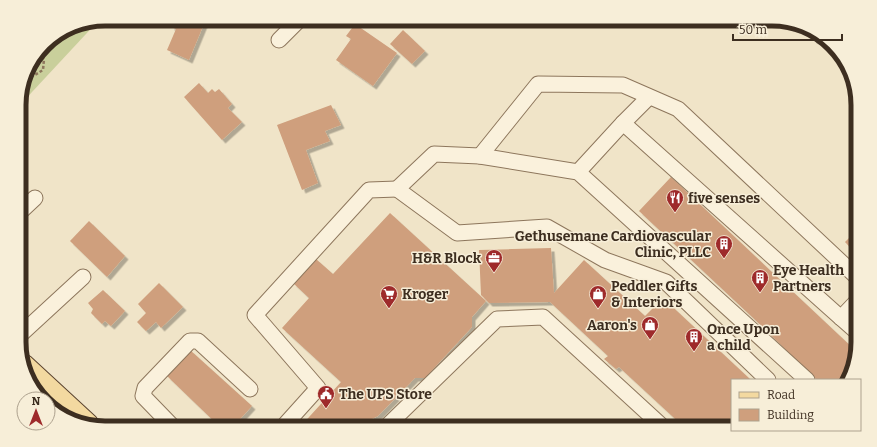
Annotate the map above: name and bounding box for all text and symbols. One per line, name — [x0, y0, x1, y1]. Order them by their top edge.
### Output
scale bar — [733, 16, 842, 42]
text: 50 m — [739, 23, 768, 37]
restaurant icon: five senses — [665, 188, 685, 213]
place label: five senses — [688, 190, 760, 207]
place label: Gethusemane Cardiovascular Clinic, PLLC — [515, 228, 711, 261]
building icon: Gethusemane Cardiovascular Clinic, PLLC — [714, 234, 734, 259]
office icon: H&R Block — [484, 248, 504, 273]
place label: H&R Block — [412, 250, 482, 267]
place label: Eye Health Partners — [773, 262, 844, 295]
building icon: Eye Health Partners — [750, 268, 770, 293]
place label: Peddler Gifts & Interiors — [611, 278, 697, 311]
supermarket icon: Kroger — [379, 284, 399, 309]
shop icon: Peddler Gifts & Interiors — [588, 284, 608, 309]
place label: Kroger — [402, 286, 449, 303]
shop icon: Aaron's — [640, 315, 660, 340]
place label: Aaron's — [587, 317, 637, 334]
place label: Once Upon a child — [707, 321, 779, 354]
building icon: Once Upon a child — [684, 327, 704, 352]
legend — [731, 379, 861, 431]
public building icon: The UPS Store — [316, 384, 336, 409]
place label: The UPS Store — [339, 386, 432, 403]
text: Road — [767, 388, 795, 402]
north arrow — [16, 391, 56, 431]
text: N — [32, 395, 41, 408]
text: Building — [767, 408, 814, 422]

